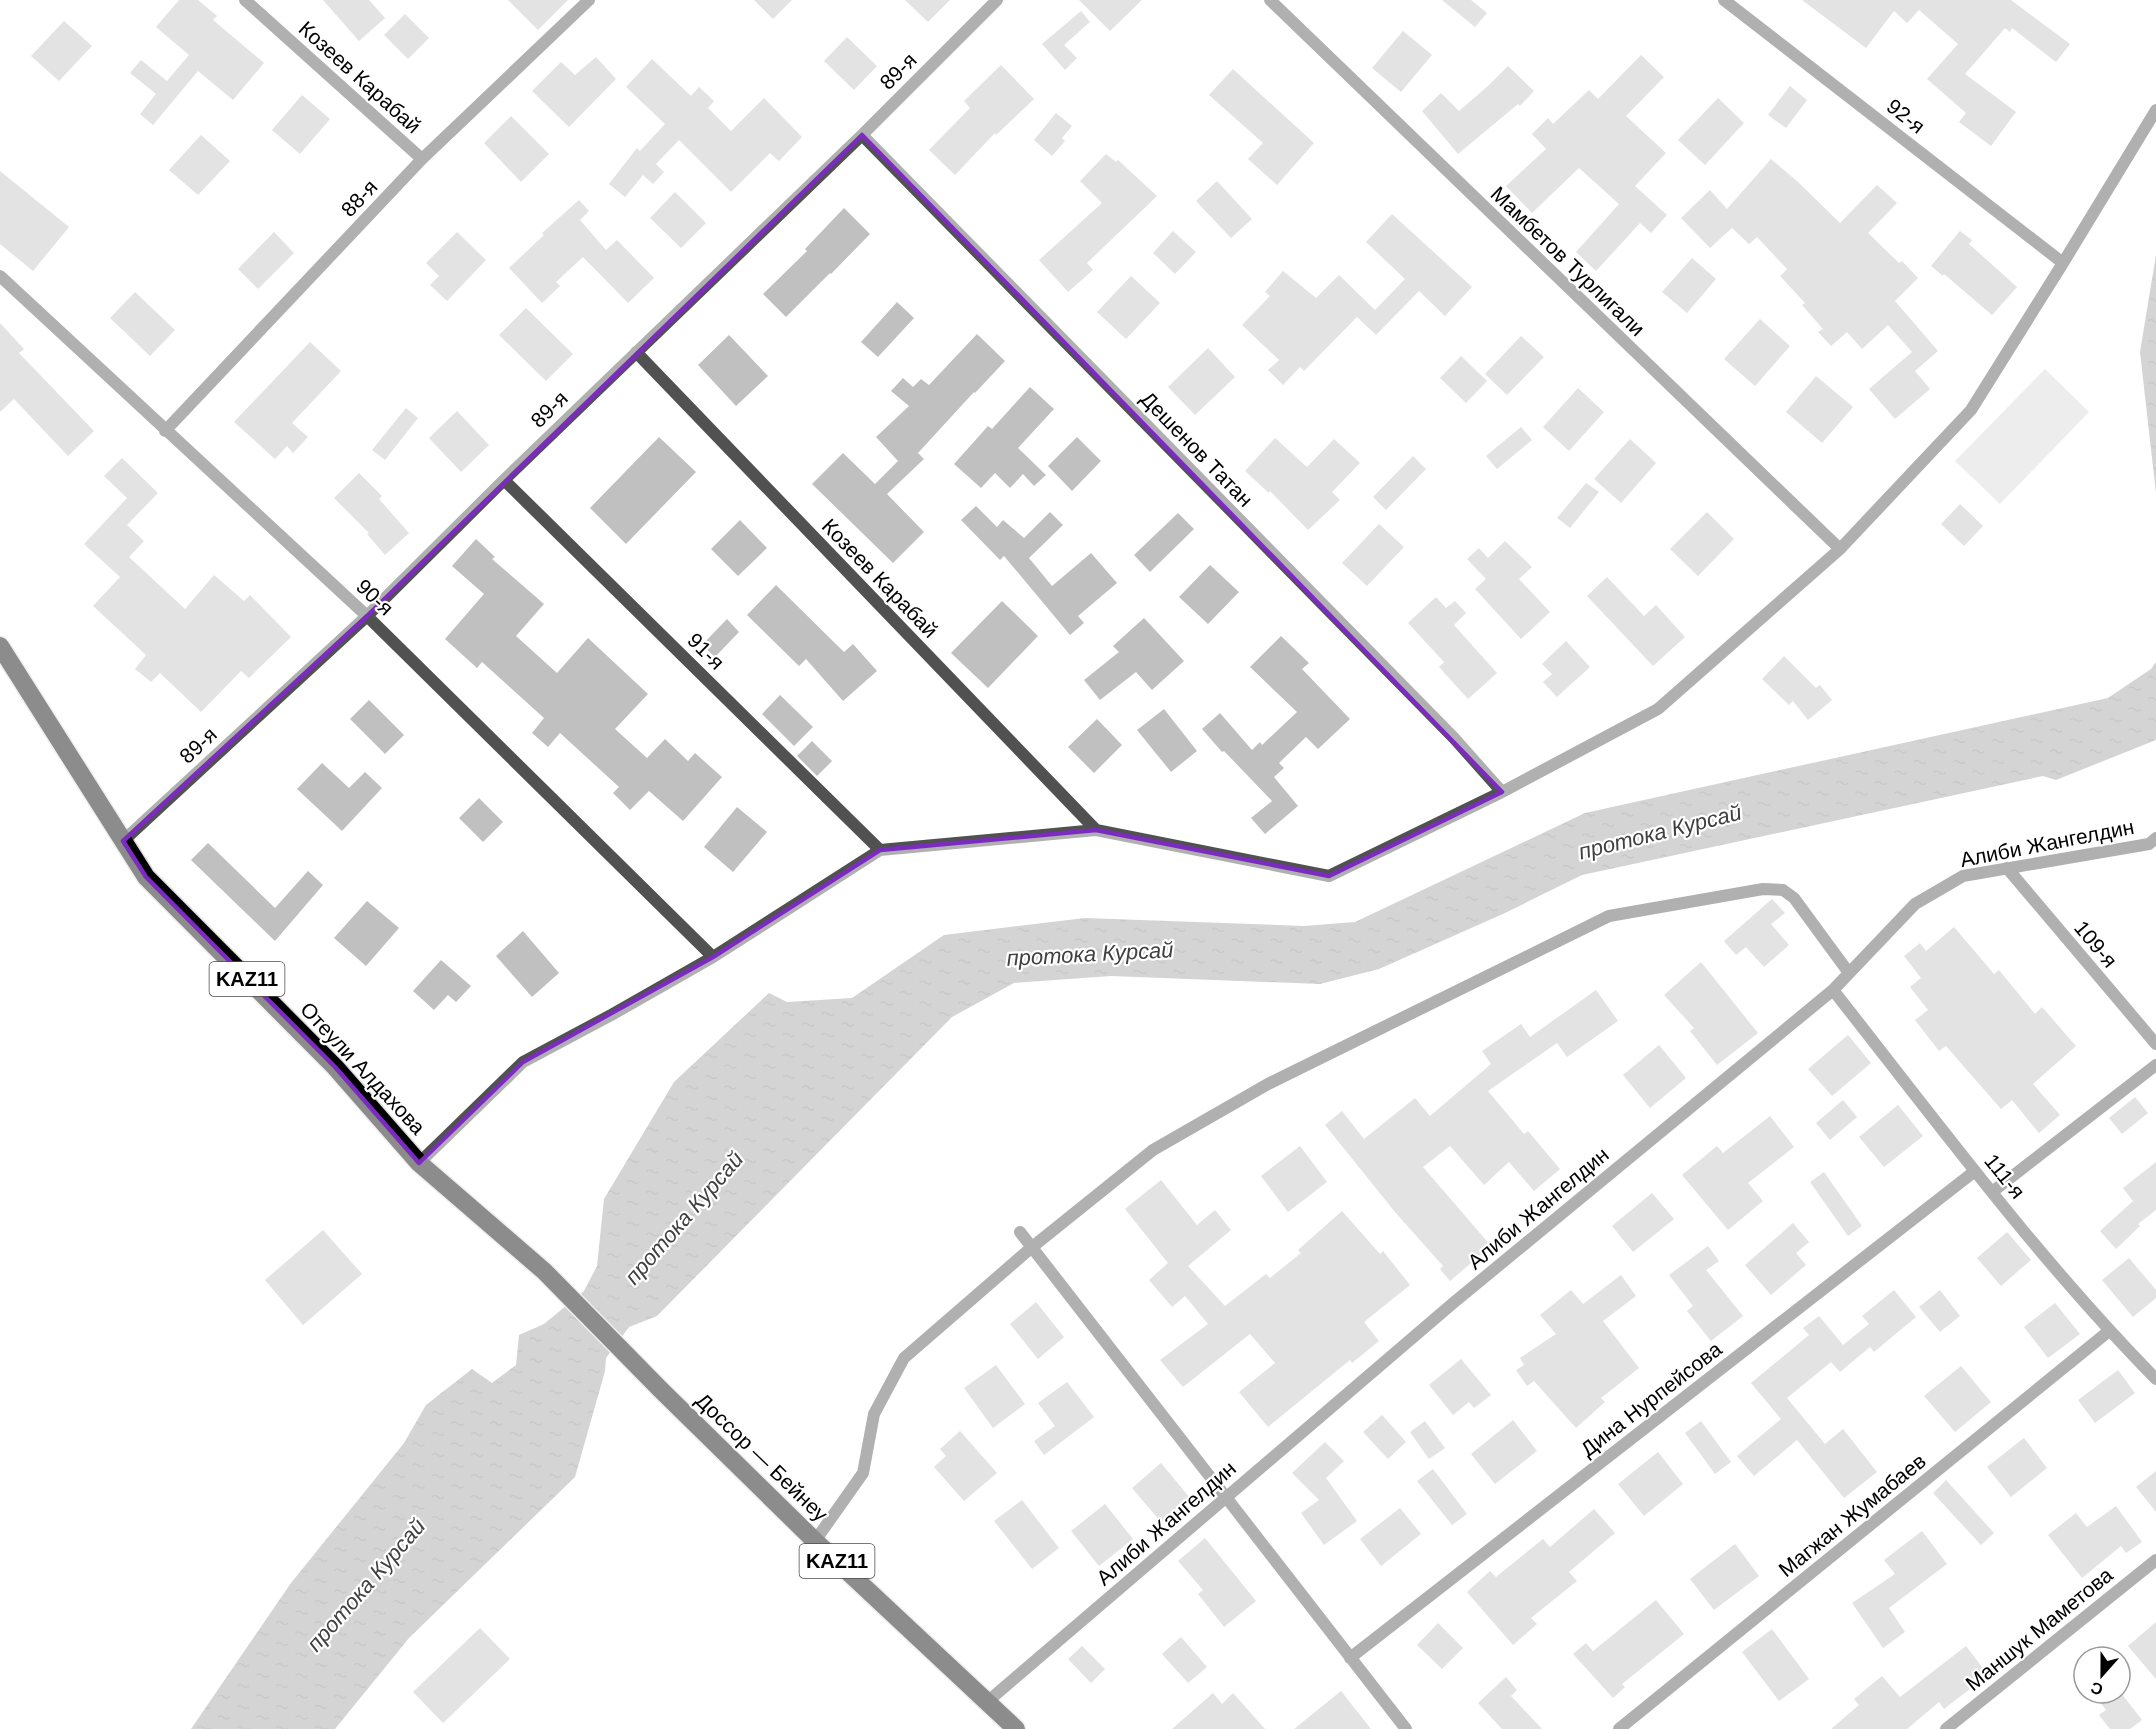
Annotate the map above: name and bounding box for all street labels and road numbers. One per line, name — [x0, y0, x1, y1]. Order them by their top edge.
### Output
street label: Козеев Карабай — [294, 16, 426, 138]
street label: 89-я — [875, 48, 921, 94]
street label: 92-я — [1882, 94, 1930, 138]
street label: 88-я — [336, 175, 382, 221]
street label: Мамбетов Турлигали — [1487, 182, 1649, 340]
street label: 89-я — [526, 386, 572, 432]
street label: Дешенов Татан — [1136, 387, 1258, 511]
street label: Козеев Карабай — [818, 514, 942, 642]
street label: 90-я — [352, 574, 398, 620]
street label: 91-я — [683, 628, 729, 674]
street label: 89-я — [175, 722, 221, 768]
street label: Алиби Жангелдин — [1958, 815, 2136, 871]
street label: 109-я — [2070, 916, 2122, 972]
road number: KAZ11 — [210, 962, 284, 996]
street label: Отеули Алдахова — [296, 997, 430, 1139]
street label: Алиби Жангелдин — [1463, 1142, 1613, 1274]
street label: 111-я — [1980, 1149, 2030, 1203]
street label: Дина Нурпейсова — [1576, 1337, 1726, 1461]
street label: Доссор — Бейнеу — [691, 1388, 833, 1526]
street label: Магжан Жумабаев — [1774, 1449, 1930, 1581]
street label: Алиби Жангелдин — [1092, 1456, 1240, 1590]
road number: KAZ11 — [800, 1544, 874, 1578]
street label: Маншук Маметова — [1961, 1563, 2117, 1695]

